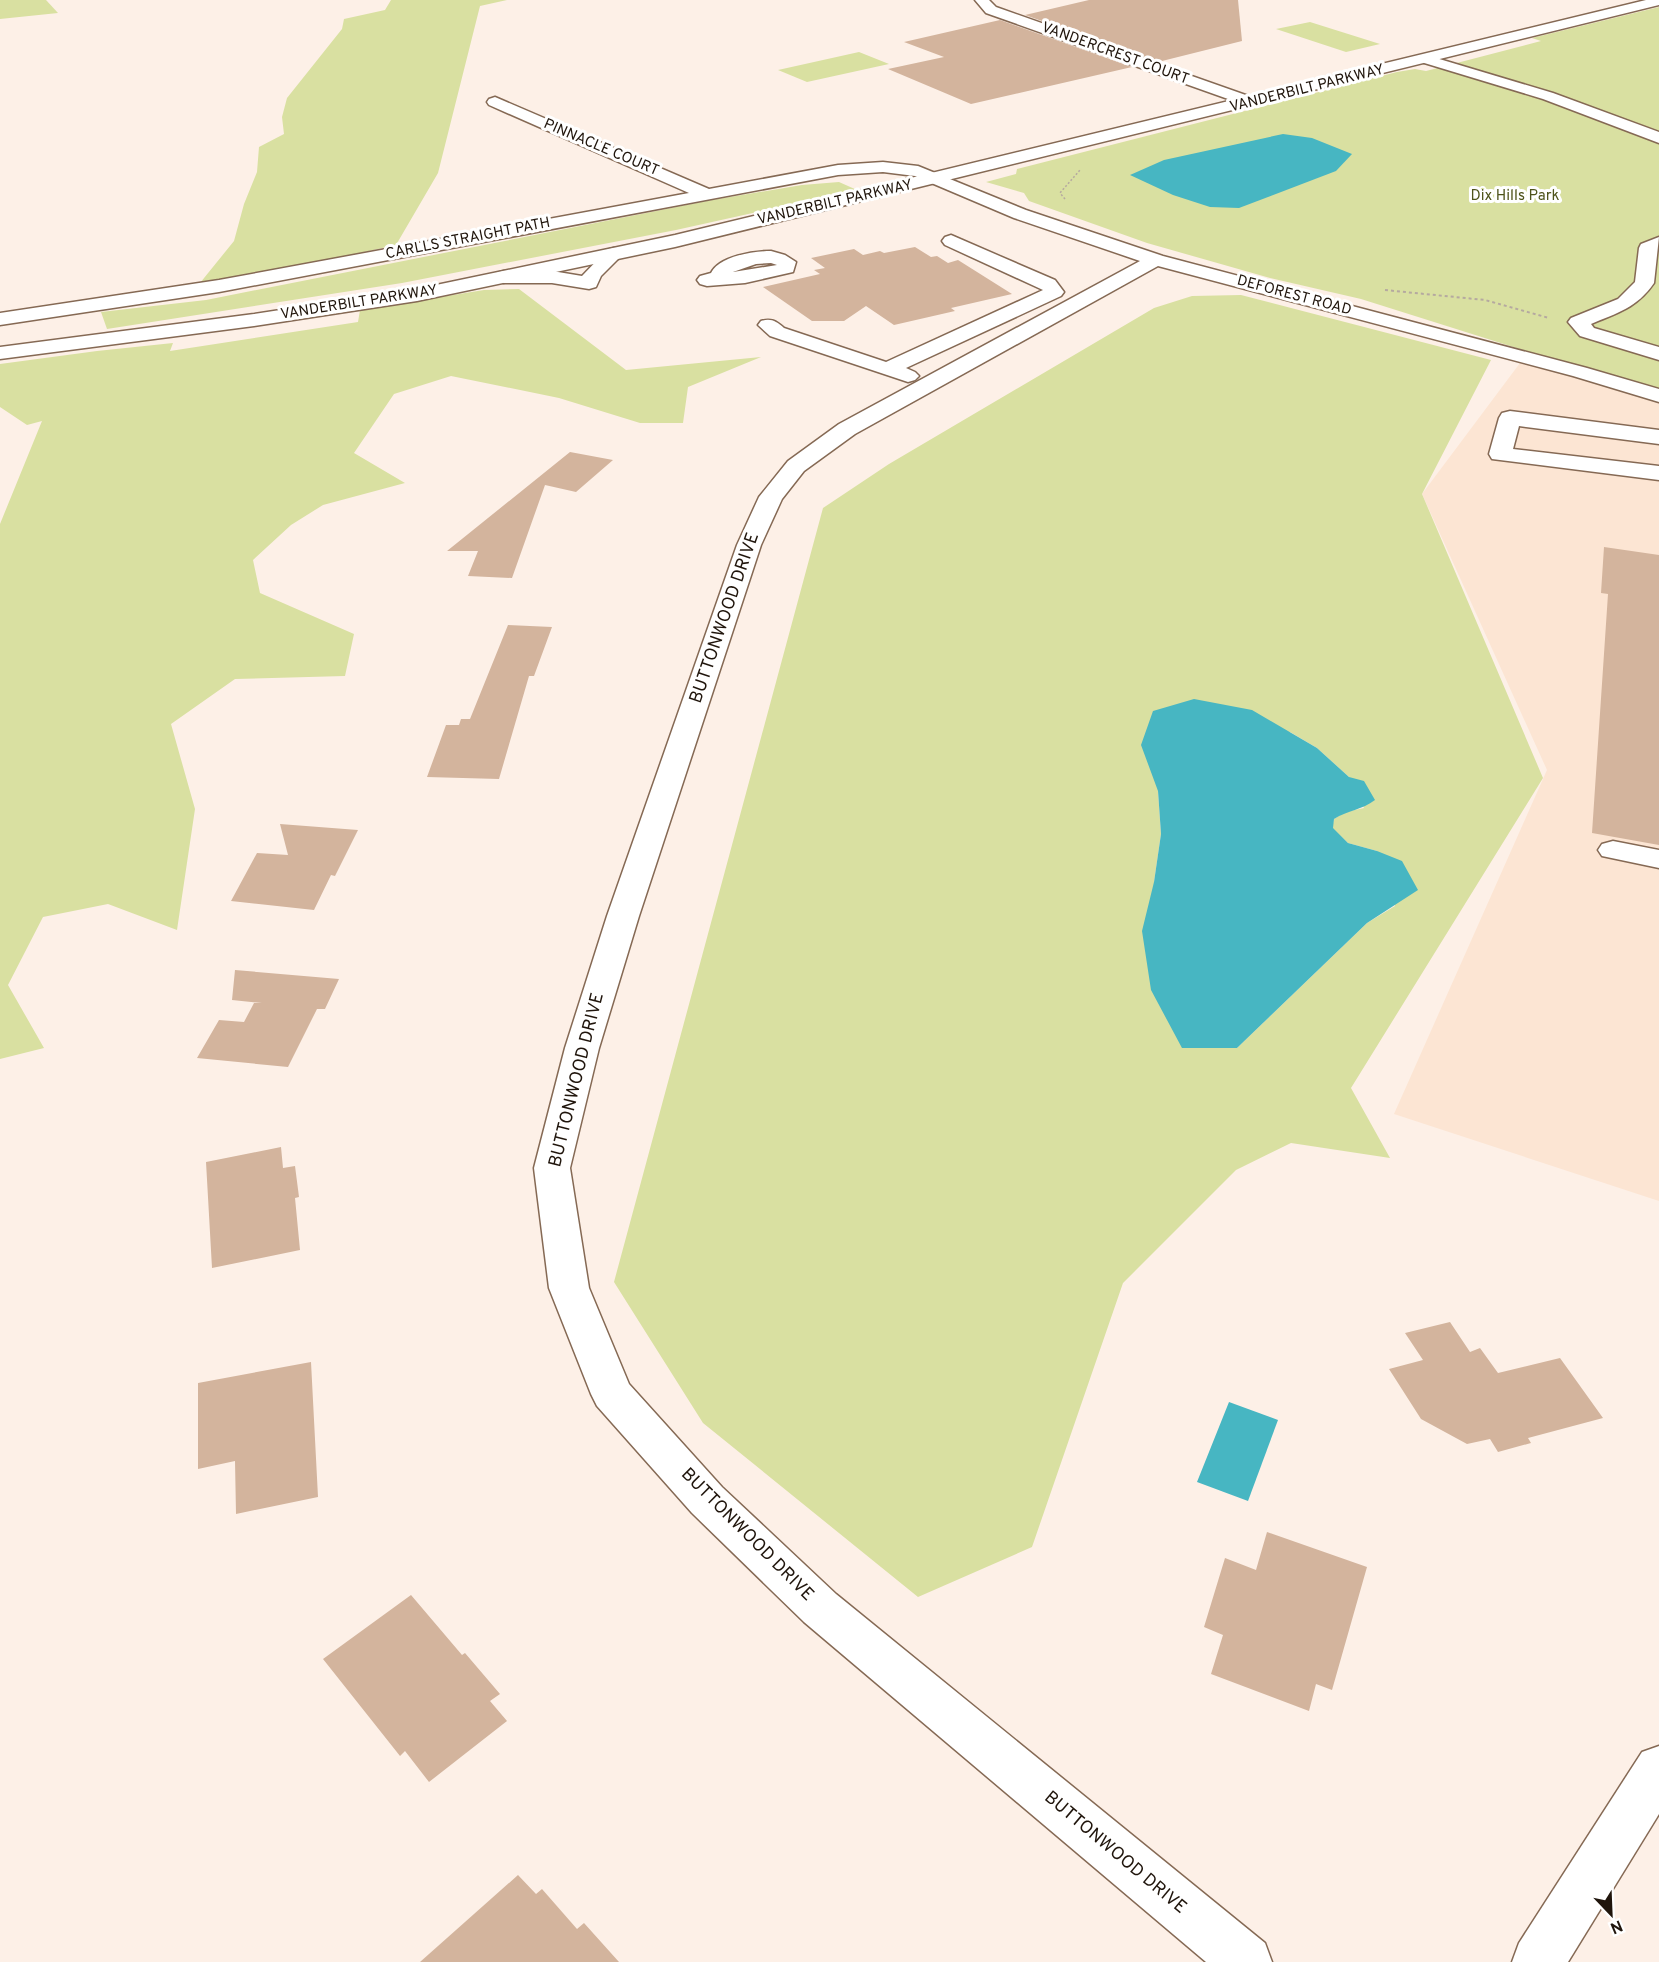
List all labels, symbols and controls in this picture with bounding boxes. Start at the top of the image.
street label: VANDERCREST COURT [1039,18,1191,90]
street label: VANDERBILT PARKWAY [1228,61,1387,117]
street label: PINNACLE COURT [540,115,662,181]
street label: VANDERBILT PARKWAY [756,176,915,230]
park label: Dix Hills Park [1470,187,1560,206]
street label: CARLLS STRAIGHT PATH [384,214,552,264]
street label: DEFOREST ROAD [1235,272,1353,320]
street label: VANDERBILT PARKWAY [279,281,439,325]
street label: BUTTONWOOD DRIVE [685,530,765,706]
street label: BUTTONWOOD DRIVE [544,990,610,1170]
street label: BUTTONWOOD DRIVE [676,1464,818,1606]
street label: BUTTONWOOD DRIVE [1039,1787,1191,1919]
north arrow [1581,1884,1641,1944]
text: N [1607,1915,1625,1937]

